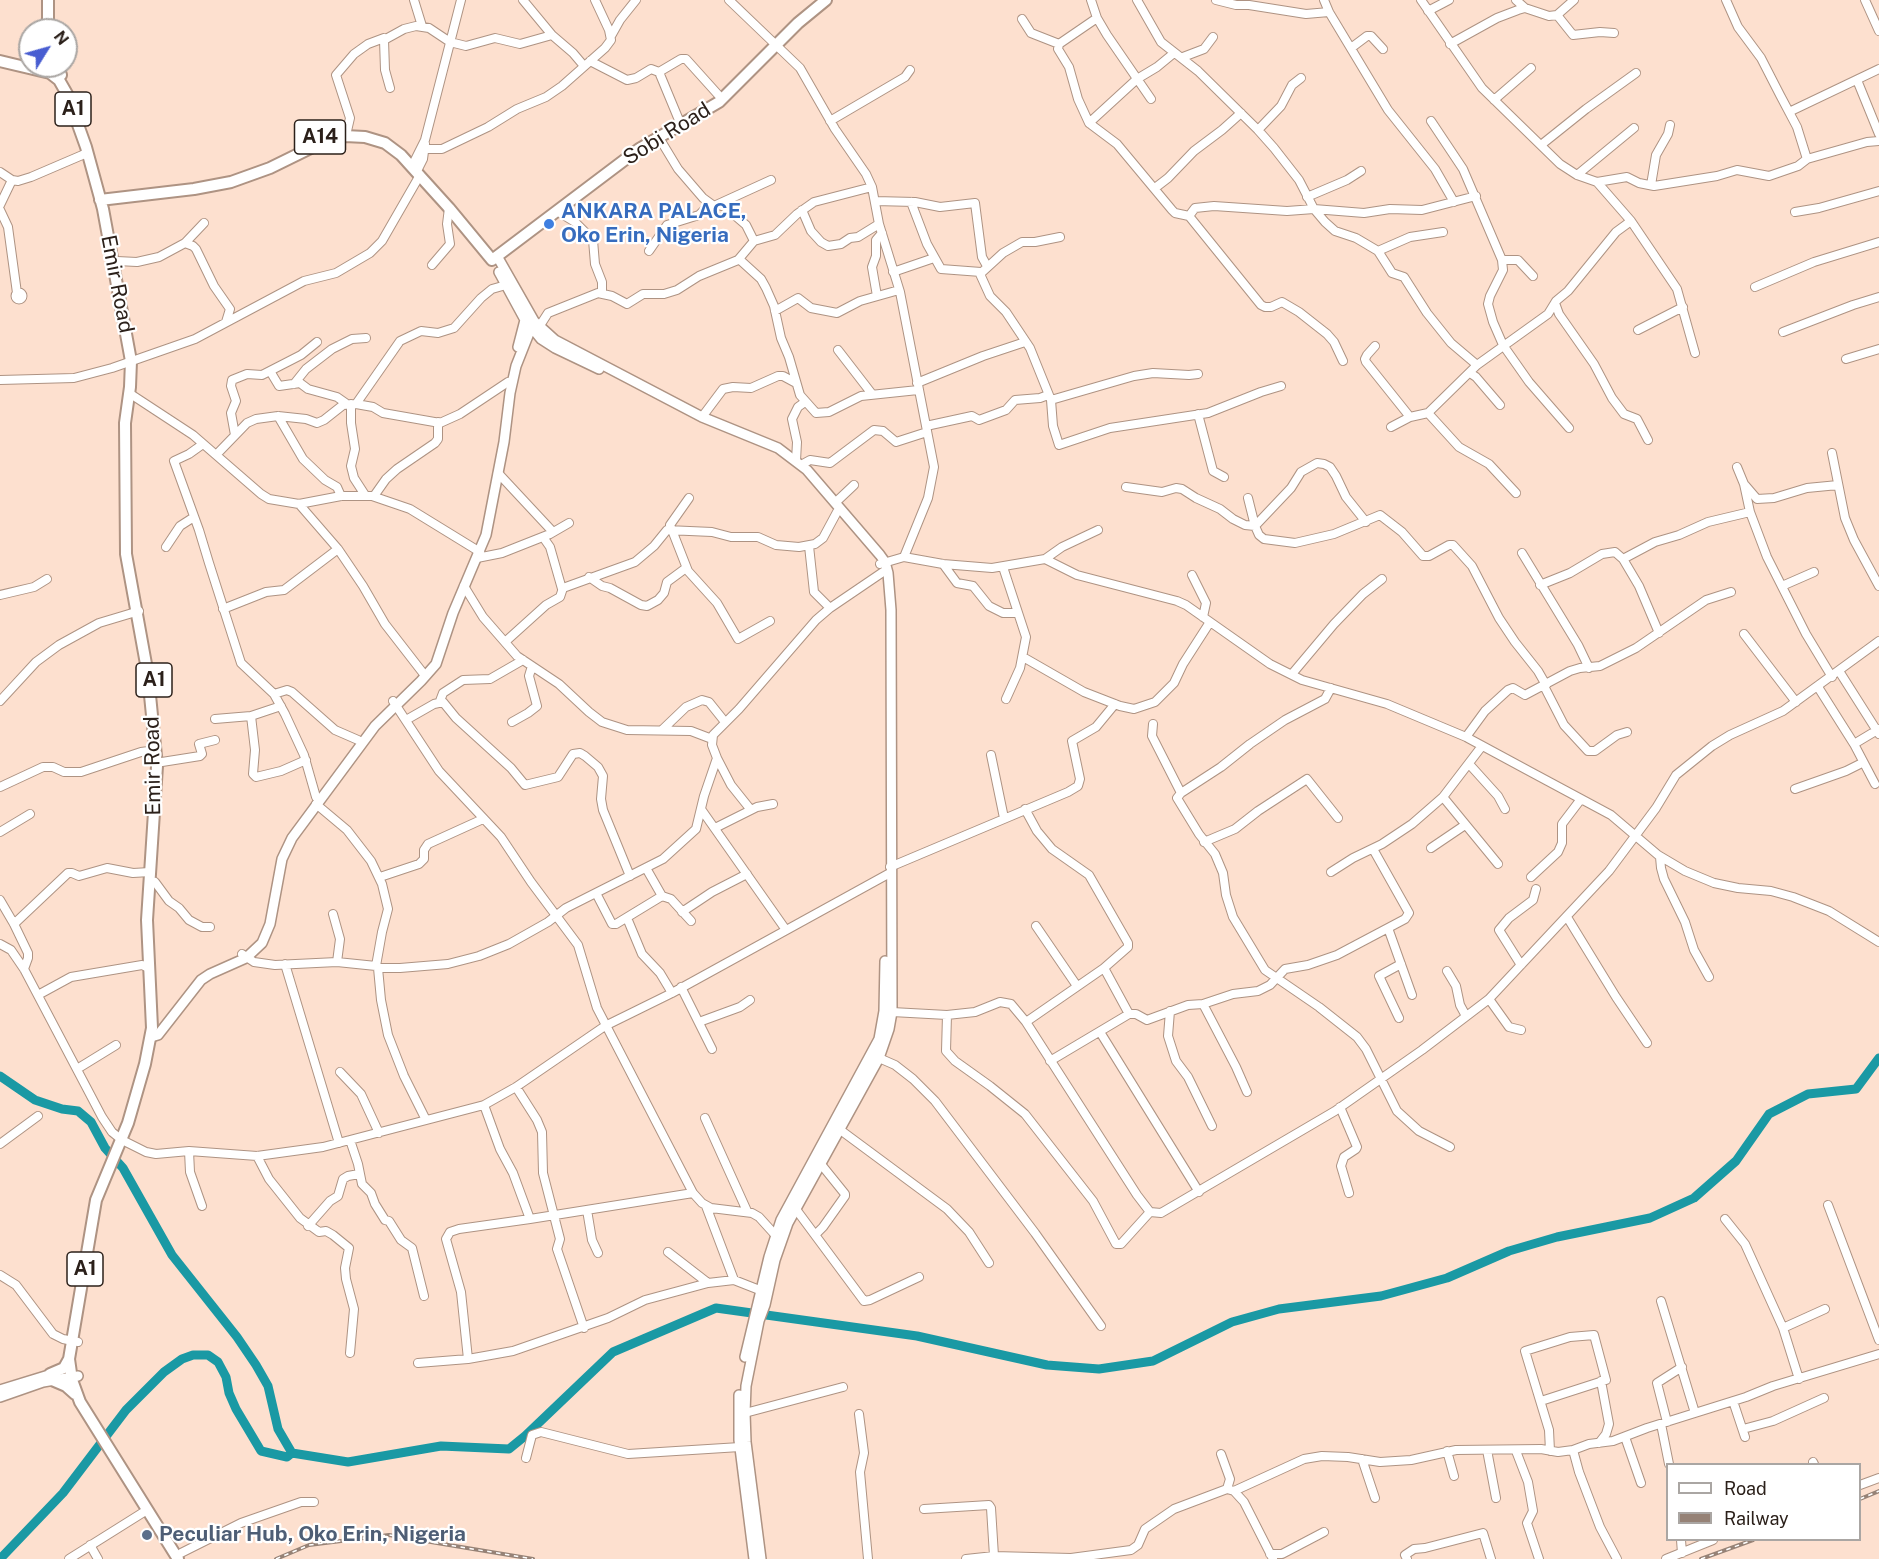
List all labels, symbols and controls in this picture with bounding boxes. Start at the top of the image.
north arrow [18,18,78,78]
text: N [50,27,73,49]
road number: A1 [55,92,91,126]
street label: Sobi Road [619,97,715,171]
road number: A14 [294,120,346,154]
place label: ANKARA PALACE, Oko Erin, Nigeria [561,199,747,249]
marker: ANKARA PALACE, Oko Erin, Nigeria [542,217,556,231]
street label: Emir Road [95,233,139,335]
road number: A1 [136,663,172,697]
street label: Emir Road [140,716,166,816]
road number: A1 [67,1252,103,1286]
legend [1666,1463,1861,1541]
text: Road [1724,1478,1767,1499]
text: Railway [1724,1508,1789,1529]
place label: Peculiar Hub, Oko Erin, Nigeria [159,1522,466,1548]
marker: Peculiar Hub, Oko Erin, Nigeria [140,1528,154,1542]

